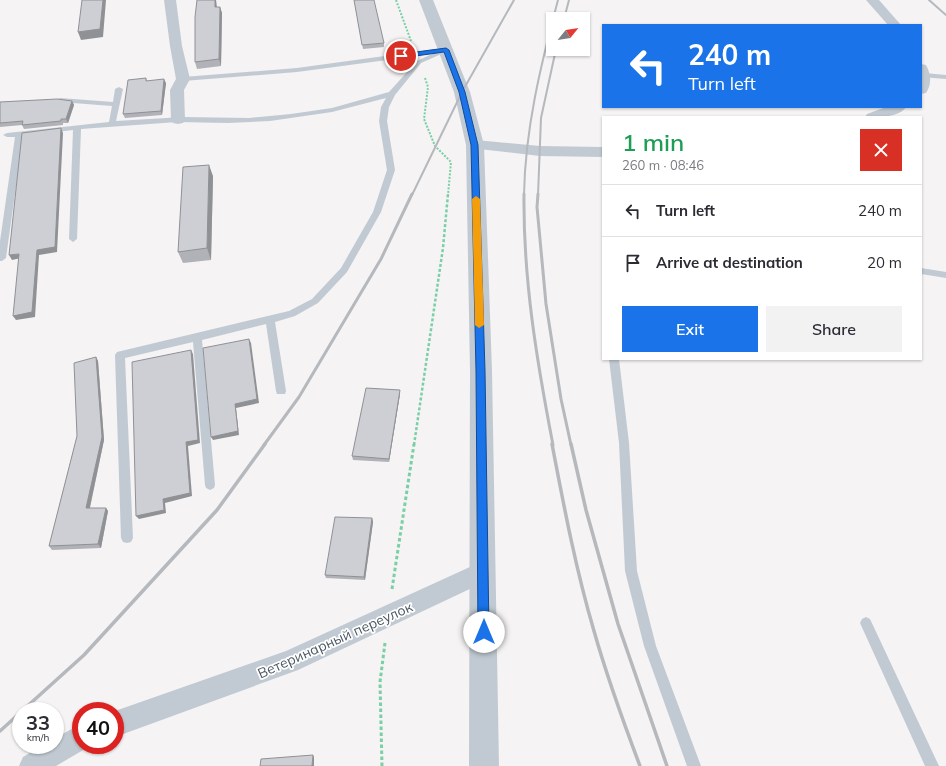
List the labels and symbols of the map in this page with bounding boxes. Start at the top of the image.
north arrow [546,12,590,56]
pin [384,39,418,73]
street label: Ветеринарный переулок [255,597,416,682]
position arrow [463,611,505,653]
speed limit sign: 40 [72,702,124,754]

